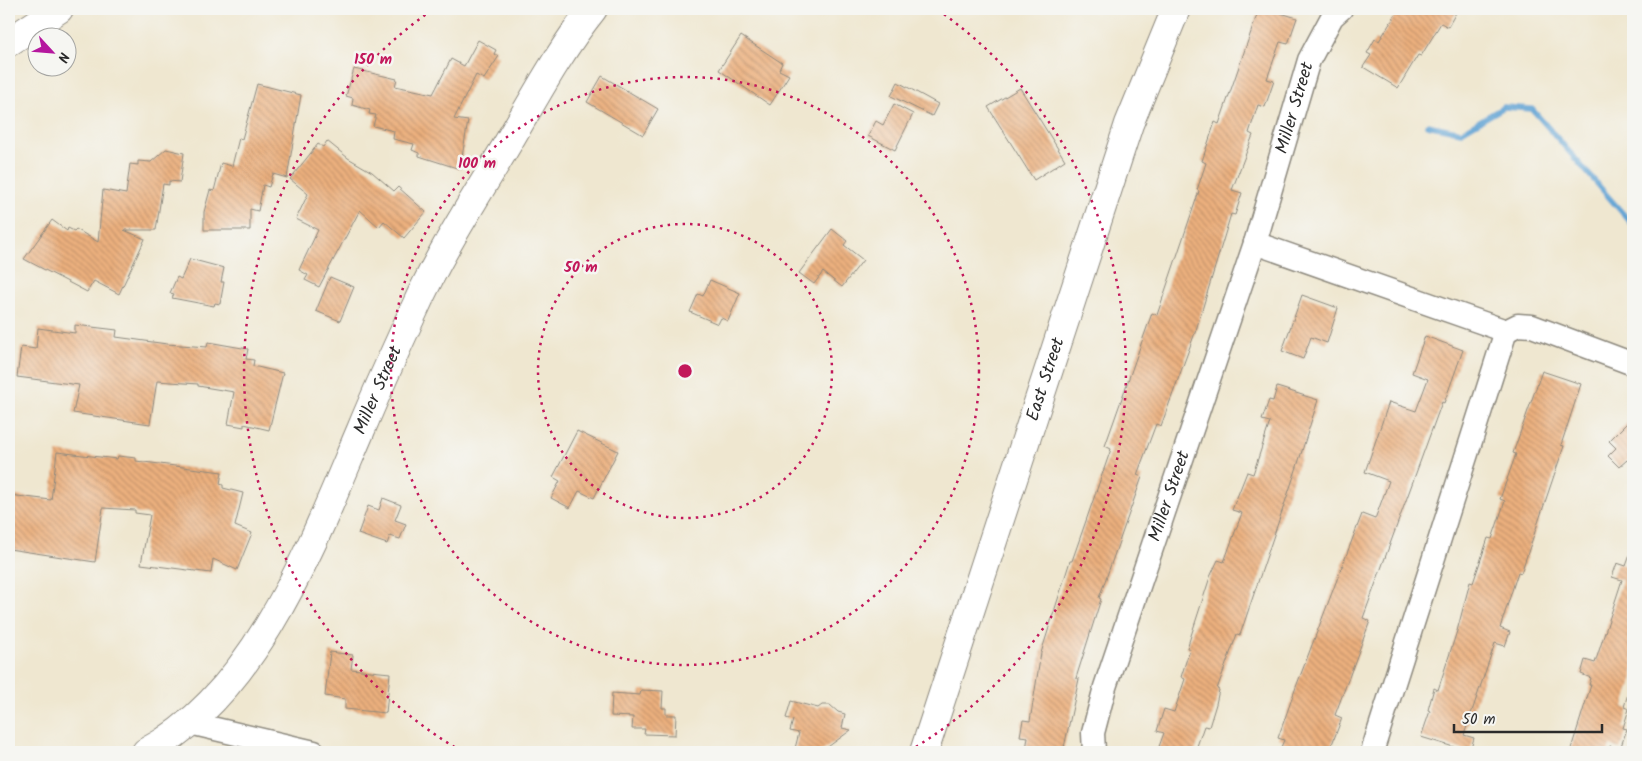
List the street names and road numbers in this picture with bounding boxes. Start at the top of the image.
street label: Miller Street [1268,58,1322,157]
street label: East Street [1018,333,1073,425]
street label: Miller Street [346,340,411,439]
street label: Miller Street [1141,446,1199,545]

